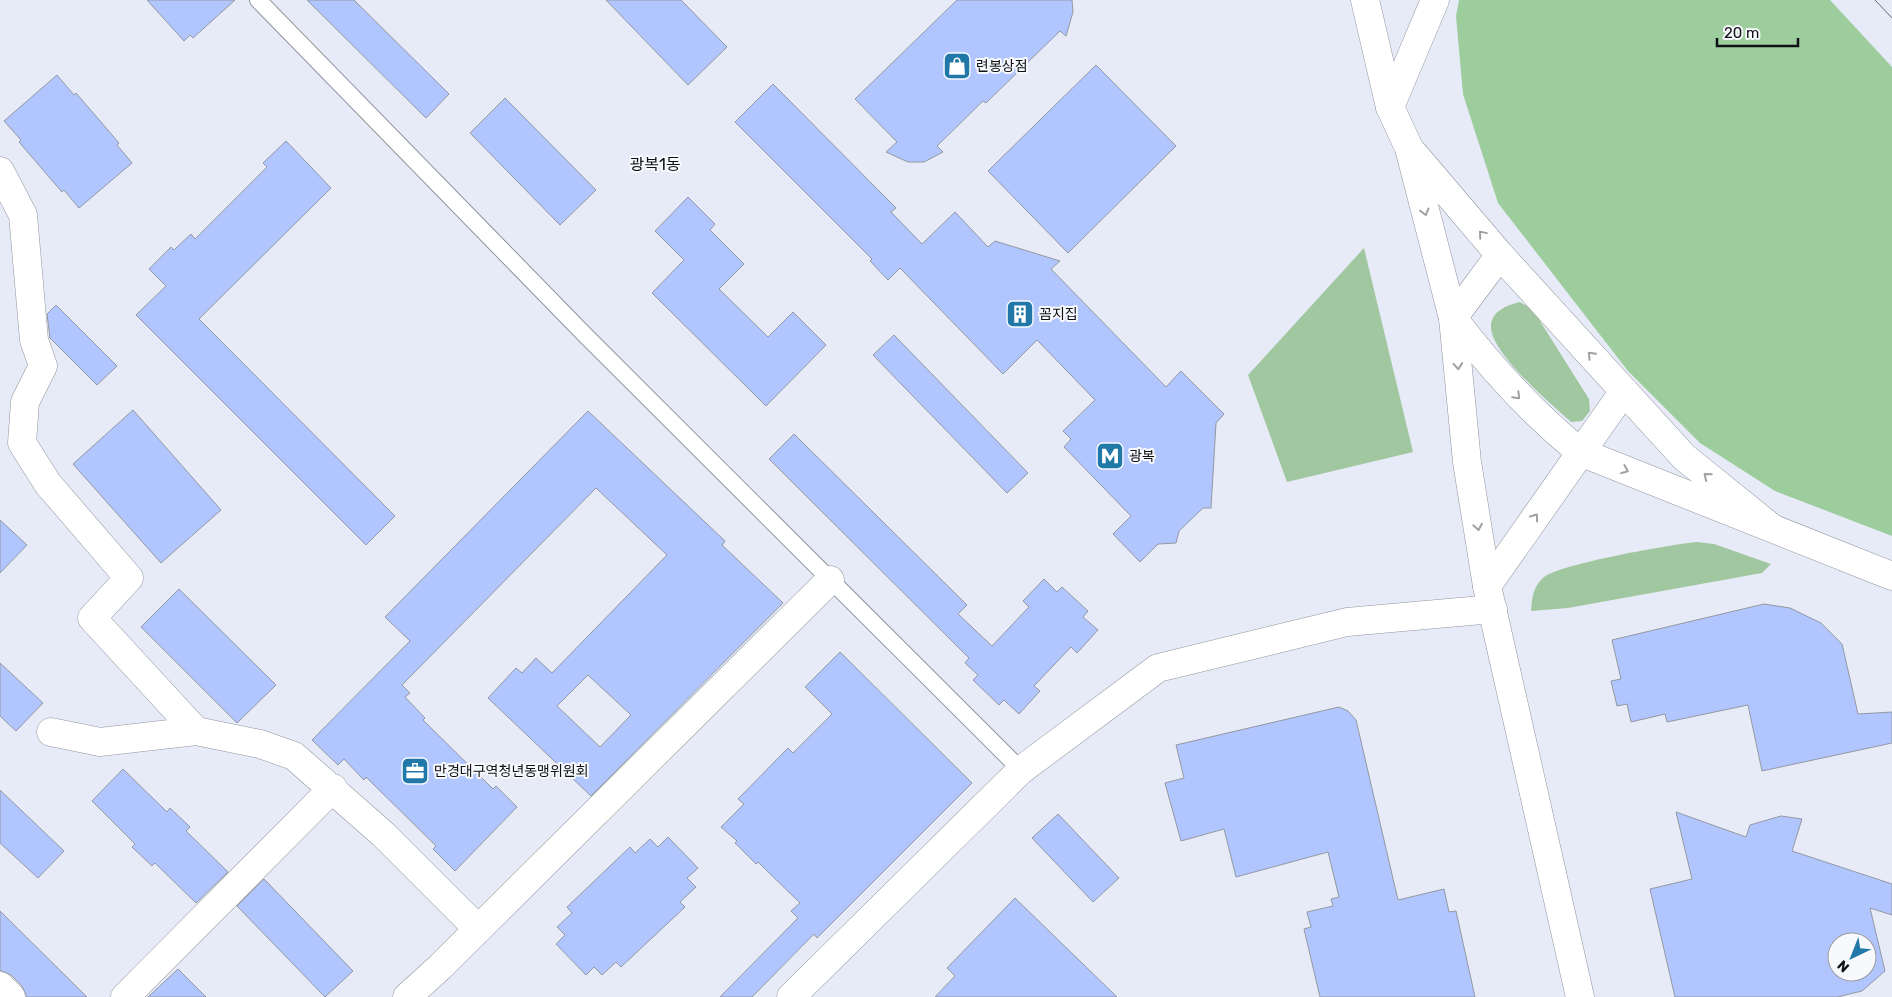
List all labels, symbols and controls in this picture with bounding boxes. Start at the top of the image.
scale bar [1717,15,1798,47]
text: 20 m [1724,24,1759,42]
shop icon: 련봉상점 [942,51,972,81]
place label: 련봉상점 [976,58,1028,75]
district label: 광복1동 [629,155,681,174]
one-way arrow [1420,207,1430,215]
one-way arrow [1479,231,1488,240]
building icon: 꼼지집 [1005,299,1035,329]
place label: 꼼지집 [1039,306,1078,323]
one-way arrow [1588,351,1597,360]
one-way arrow [1452,362,1463,370]
one-way arrow [1511,390,1520,399]
metro station icon: 광복 [1095,441,1125,471]
place label: 광복 [1129,448,1155,465]
one-way arrow [1620,464,1629,474]
one-way arrow [1703,472,1712,481]
one-way arrow [1529,514,1538,523]
one-way arrow [1472,523,1482,532]
office icon: 만경대구역청년동맹위원회 [400,756,430,786]
place label: 만경대구역청년동맹위원회 [434,763,589,780]
north arrow [1827,932,1877,982]
text: N [1834,956,1853,976]

